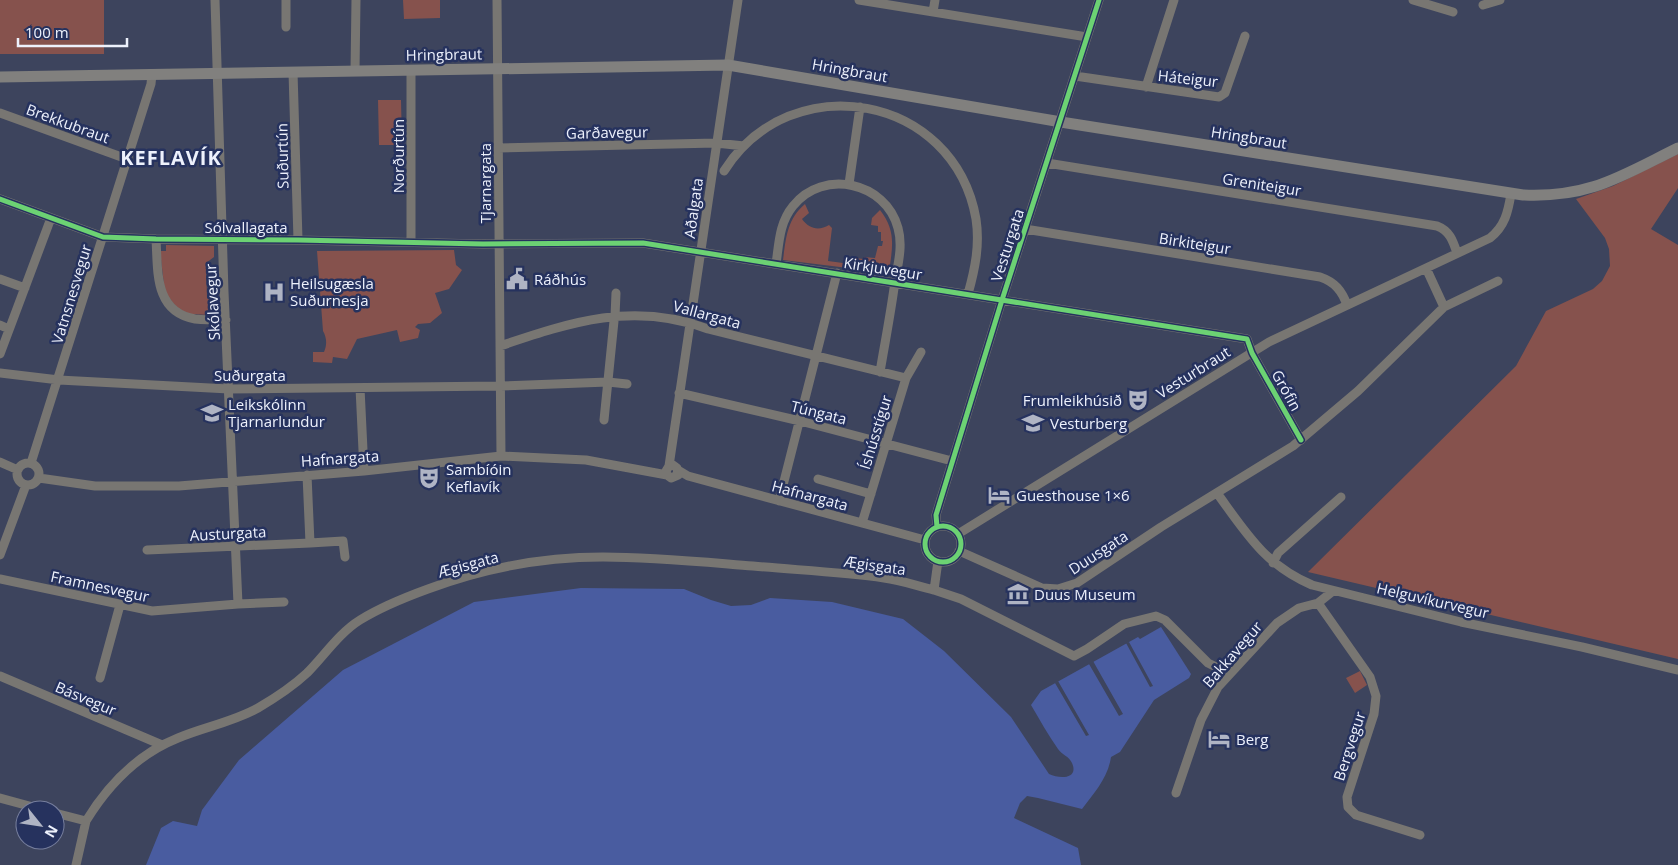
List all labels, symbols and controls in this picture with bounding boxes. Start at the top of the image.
scale bar [18,15,126,47]
text: 100 m [25,22,69,42]
street label: Hringbraut [406,43,482,65]
street label: Hringbraut [811,54,889,86]
street label: Háteigur [1157,65,1219,91]
street label: Brekkubraut [24,99,112,147]
street label: Norðurtún [388,119,408,193]
street label: Garðavegur [566,121,648,143]
street label: Hringbraut [1210,121,1288,153]
street label: Suðurtún [271,123,293,189]
street label: Tjarnargata [475,143,495,223]
district label: KEFLAVÍK [120,144,222,171]
street label: Greniteigur [1221,168,1303,200]
street label: Aðalgata [679,177,707,239]
street label: Vesturgata [986,206,1028,284]
street label: Sólvallagata [205,217,287,237]
street label: Birkiteigur [1158,227,1232,259]
street label: Vatnsnesvegur [46,242,96,346]
street label: Kirkjuvegur [842,252,924,284]
street label: Skólavegur [200,263,224,341]
public building icon: Ráðhús [504,266,530,292]
place label: Ráðhús [534,269,586,289]
place label: Heilsugæsla Suðurnesja [290,273,374,310]
hospital icon: Heilsugæsla Suðurnesja [261,279,287,305]
street label: Vallargata [671,295,743,333]
street label: Vesturbraut [1152,341,1234,403]
street label: Suðurgata [214,365,286,385]
street label: Grófin [1268,366,1306,414]
theatre icon: Frumleikhúsið [1125,387,1151,413]
place label: Frumleikhúsið [1023,390,1122,410]
street label: Íshússtígur [854,392,896,472]
place label: Leikskólinn Tjarnarlundur [228,394,325,431]
street label: Túngata [789,395,849,429]
school or university icon: Leikskólinn Tjarnarlundur [199,400,225,426]
school or university icon: Vesturberg [1020,410,1046,436]
place label: Vesturberg [1050,413,1127,433]
street label: Hafnargata [300,445,380,471]
place label: Sambíóin Keflavík [446,459,511,496]
theatre icon: Sambíóin Keflavík [416,465,442,491]
street label: Hafnargata [770,475,850,515]
hotel icon: Guesthouse 1×6 [986,482,1012,508]
place label: Guesthouse 1×6 [1016,485,1130,505]
street label: Austurgata [189,521,267,545]
street label: Duusgata [1065,525,1131,579]
street label: Ægisgata [434,546,501,582]
street label: Ægisgata [842,551,907,579]
street label: Framnesvegur [49,566,151,606]
street label: Helguvíkurvegur [1375,577,1491,623]
museum icon: Duus Museum [1005,581,1031,607]
place label: Duus Museum [1034,584,1136,604]
street label: Bakkavegur [1198,617,1266,691]
street label: Básvegur [52,676,120,720]
street label: Bergvegur [1328,709,1370,783]
hotel icon: Berg [1206,726,1232,752]
place label: Berg [1236,729,1268,749]
north arrow [15,800,65,850]
text: N [41,822,63,841]

